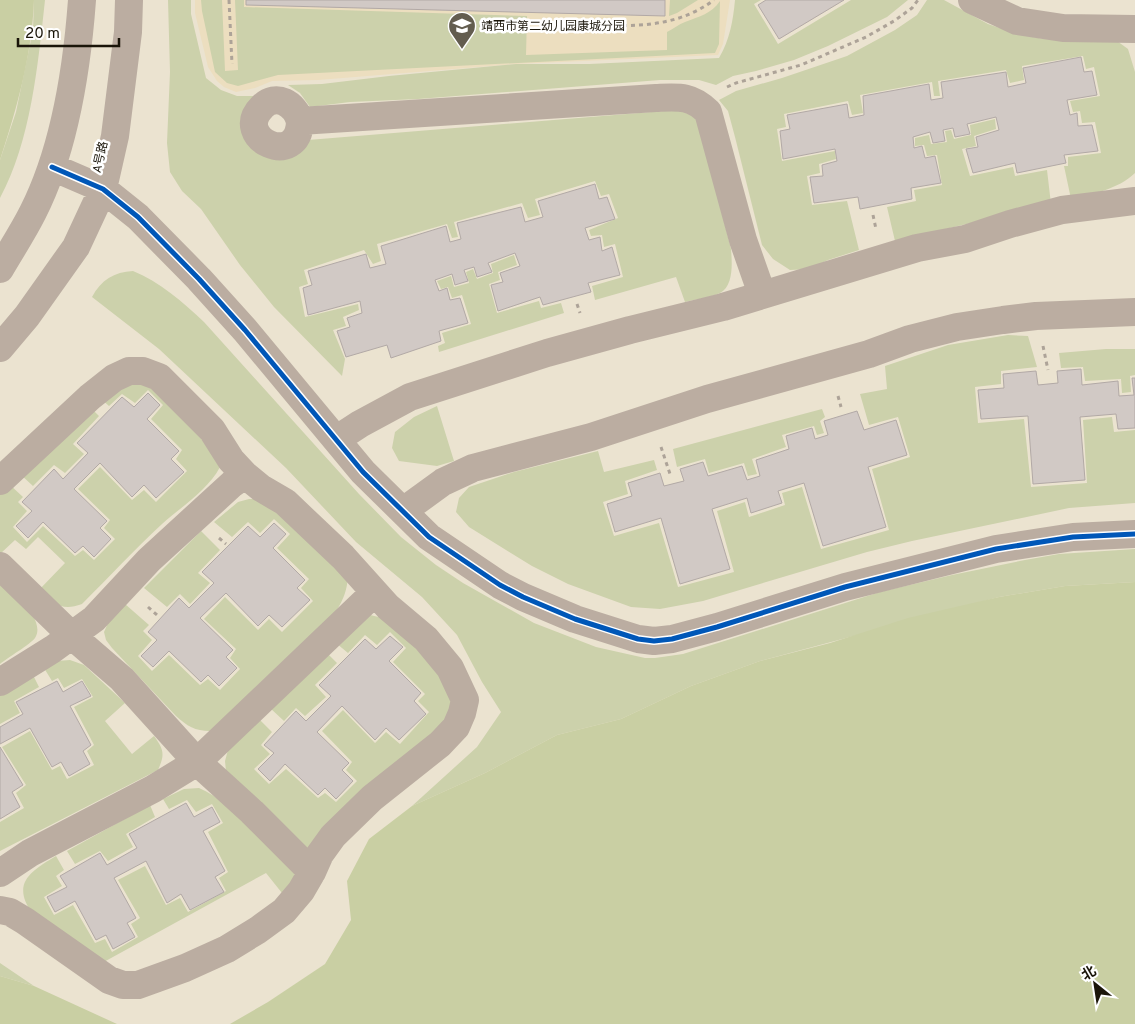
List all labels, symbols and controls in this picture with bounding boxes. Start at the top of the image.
school or university icon: 靖西市第二幼儿园康城分园 [447,11,477,50]
scale bar [18,15,119,47]
place label: 靖西市第二幼儿园康城分园 [481,19,625,35]
text: 20 m [25,25,60,44]
street label: A号路 [90,140,112,175]
north arrow [1070,959,1120,1009]
text: 北 [1079,963,1100,985]

